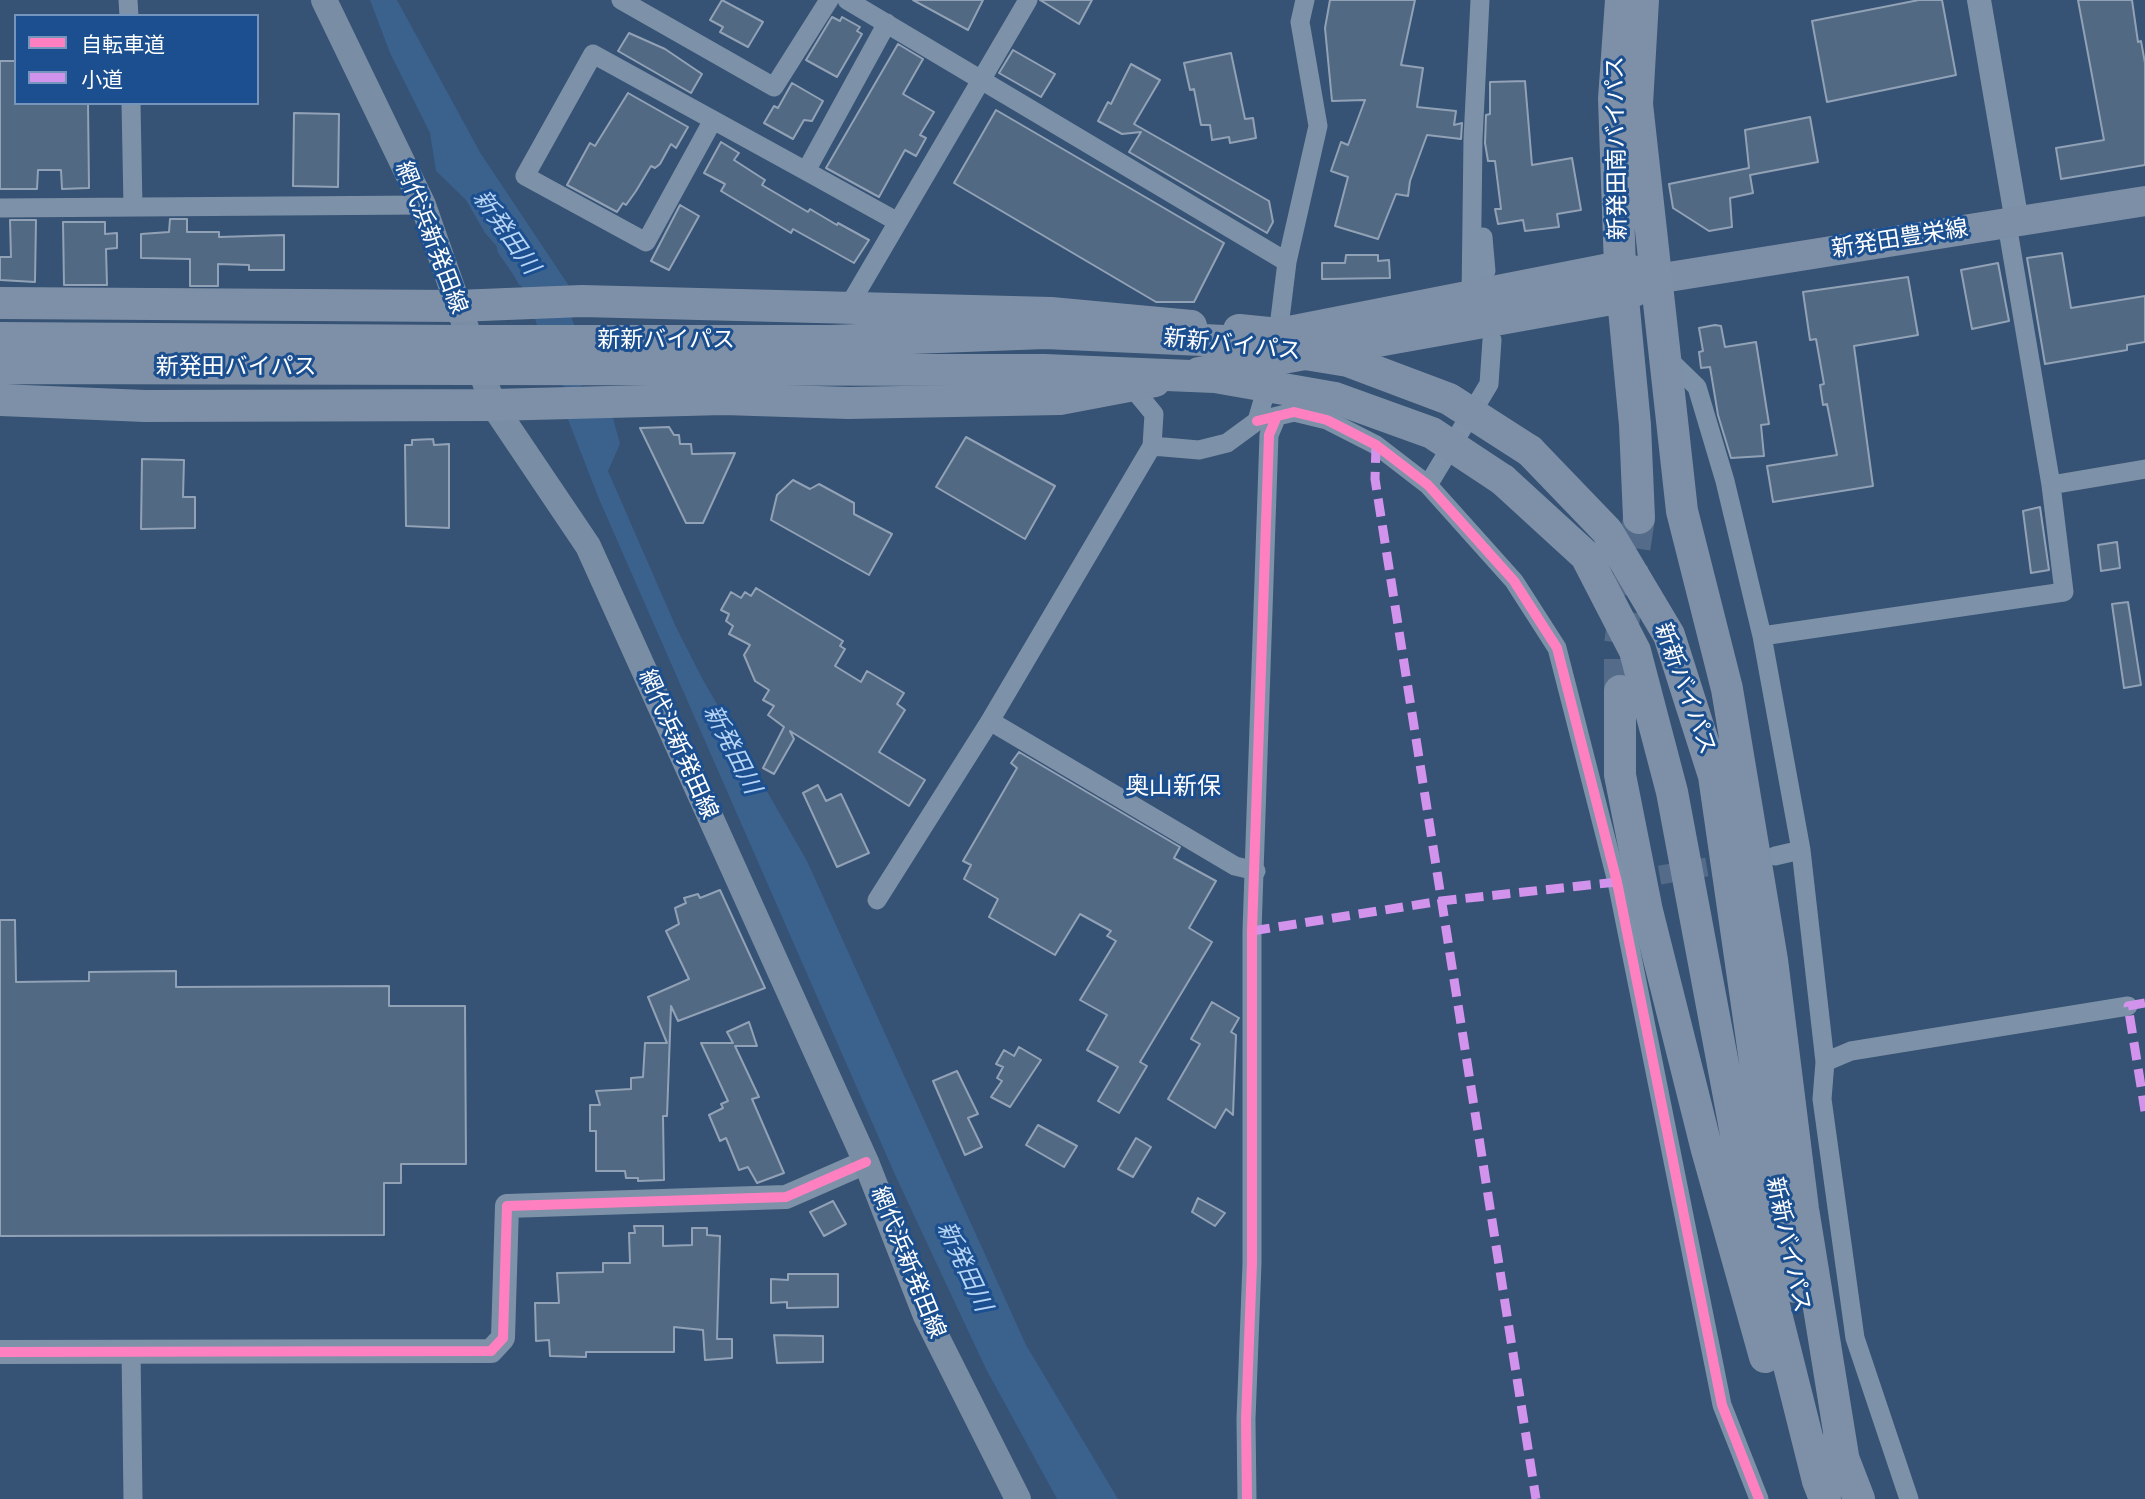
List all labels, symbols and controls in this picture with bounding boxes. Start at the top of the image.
legend [14,14,259,105]
text: 自転車道 [81,33,165,57]
street label: 新発田南バイパス [1603,56,1633,240]
text: 小道 [81,68,123,92]
street label: 網代浜新発田線 [388,158,472,318]
water label: 新発田川 [466,185,544,281]
street label: 新発田豊栄線 [1830,216,1970,264]
street label: 新新バイパス [1162,325,1302,367]
street label: 新新バイパス [597,327,735,355]
street label: 新発田バイパス [156,354,316,382]
street label: 新新バイパス [1647,619,1721,759]
street label: 網代浜新発田線 [632,666,722,824]
water label: 新発田川 [696,701,766,799]
district label: 奥山新保 [1125,774,1221,802]
street label: 新新バイパス [1759,1175,1815,1315]
street label: 網代浜新発田線 [864,1183,950,1343]
water label: 新発田川 [930,1217,996,1317]

